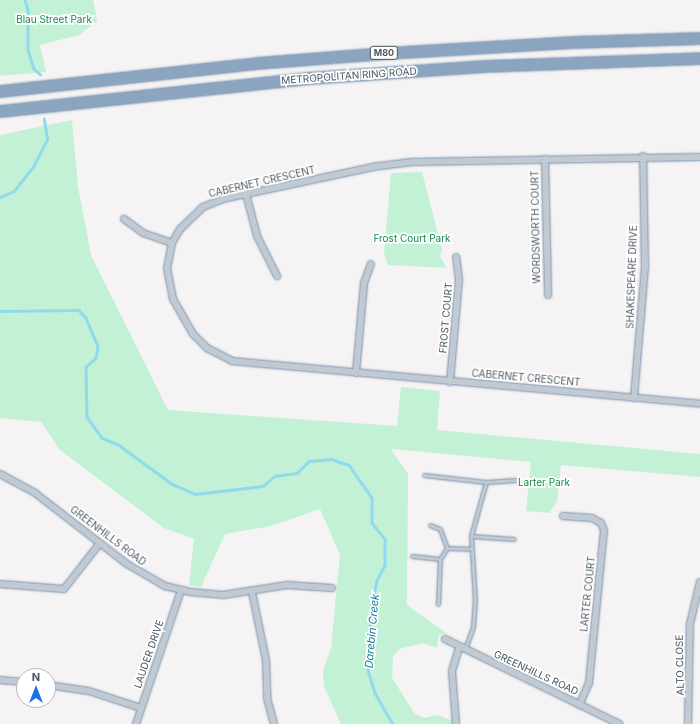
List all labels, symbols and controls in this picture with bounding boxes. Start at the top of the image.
park label: Blau Street Park [16,14,92,26]
road number: M80 [369,46,399,60]
street label: METROPOLITAN RING ROAD [281,65,417,87]
street label: CABERNET CRESCENT [207,164,317,200]
street label: WORDSWORTH COURT [529,170,543,284]
street label: SHAKESPEARE DRIVE [624,225,640,329]
park label: Frost Court Park [373,233,451,245]
street label: FROST COURT [437,282,455,354]
street label: CABERNET CRESCENT [471,367,581,389]
park label: Larter Park [518,477,570,489]
street label: GREENHILLS ROAD [68,504,148,568]
street label: LARTER COURT [578,556,598,632]
water label: Darebin Creek [362,593,382,669]
street label: LAUDER DRIVE [132,618,166,690]
street label: ALTO CLOSE [673,634,687,696]
street label: GREENHILLS ROAD [492,648,580,698]
north arrow [16,668,56,708]
text: N [32,670,40,684]

